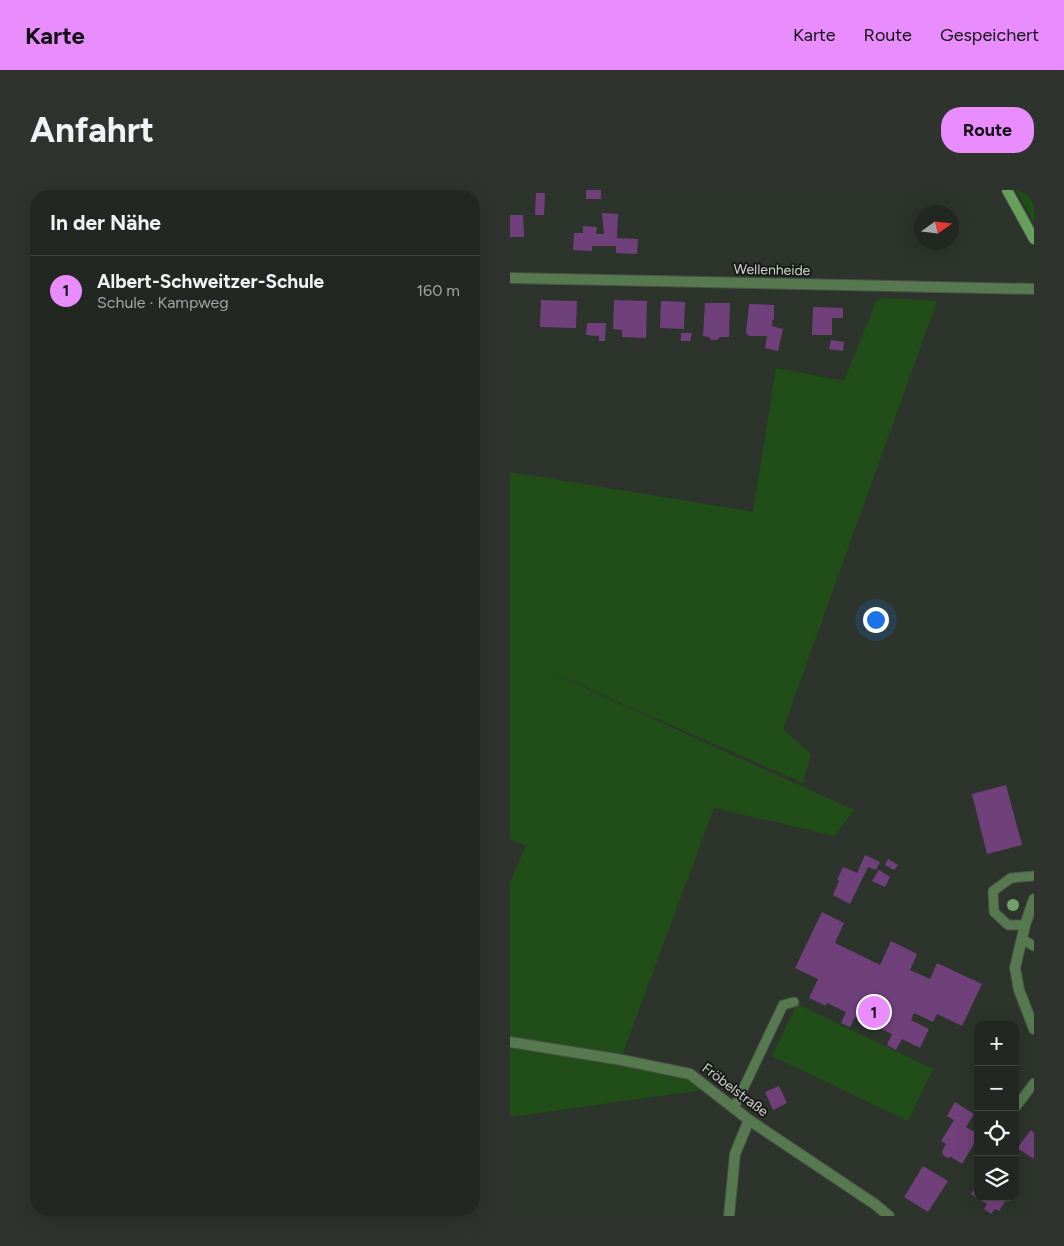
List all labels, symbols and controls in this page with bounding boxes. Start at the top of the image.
text: Karte [25,21,85,50]
text: Karte [793,24,836,46]
text: Route [864,24,912,46]
text: Gespeichert [940,24,1039,46]
button: Route [941,107,1034,153]
text: Anfahrt [30,109,154,151]
north arrow [914,205,959,250]
text: In der Nähe [50,210,161,235]
street label: Wellenheide [734,261,811,279]
text: Albert-Schweitzer-Schule [97,270,324,293]
text: 1 [63,281,69,300]
text: 160 m [417,281,460,300]
text: Schule · Kampweg [97,293,229,312]
your location [863,607,889,633]
pin: 1 [858,993,890,1031]
map controls [974,1021,1019,1201]
button: + [974,1021,1019,1066]
street label: Fröbelstraße [699,1060,772,1121]
button: − [974,1066,1019,1111]
button: locate [974,1111,1019,1156]
button: layers [974,1156,1019,1201]

